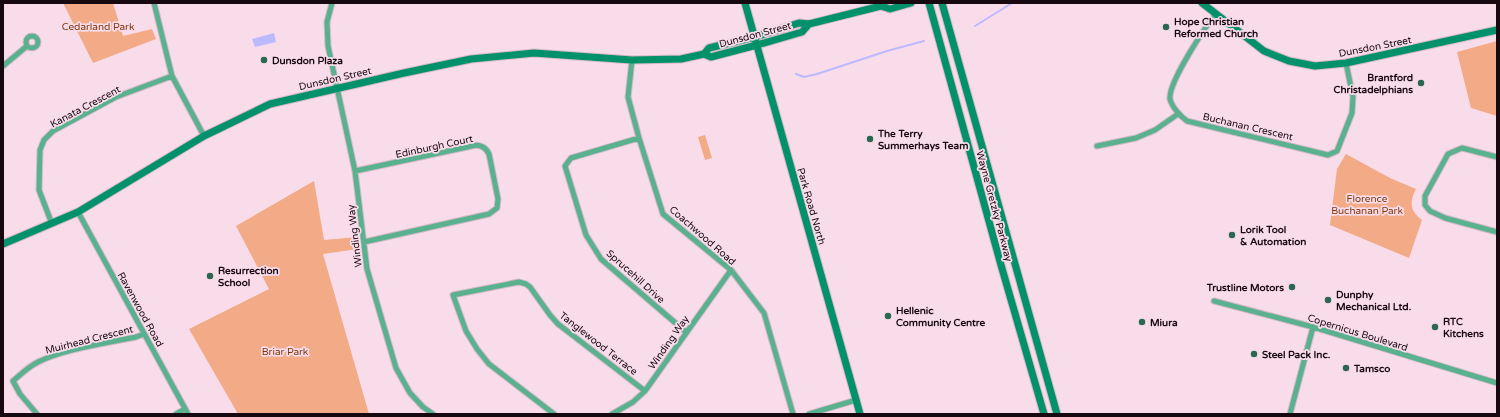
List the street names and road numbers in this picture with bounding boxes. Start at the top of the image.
street label: Dunsdon Street [718,20,793,50]
street label: Dunsdon Street [1338,34,1413,60]
street label: Dunsdon Street [298,65,373,93]
street label: Kanata Crescent [48,83,123,130]
street label: Buchanan Crescent [1202,111,1294,143]
street label: Edinburgh Court [394,133,474,161]
street label: Wayne Gretzky Parkway [973,150,1015,264]
street label: Park Road North [794,166,828,246]
street label: Winding Way [345,203,365,268]
street label: Coachwood Road [667,204,738,268]
street label: Sprucehill Drive [604,248,667,306]
street label: Ravenwood Road [115,270,166,349]
street label: Tanglewood Terrace [557,310,640,378]
street label: Copernicus Boulevard [1306,312,1409,354]
street label: Winding Way [646,313,692,372]
street label: Muirhead Crescent [44,323,135,357]

